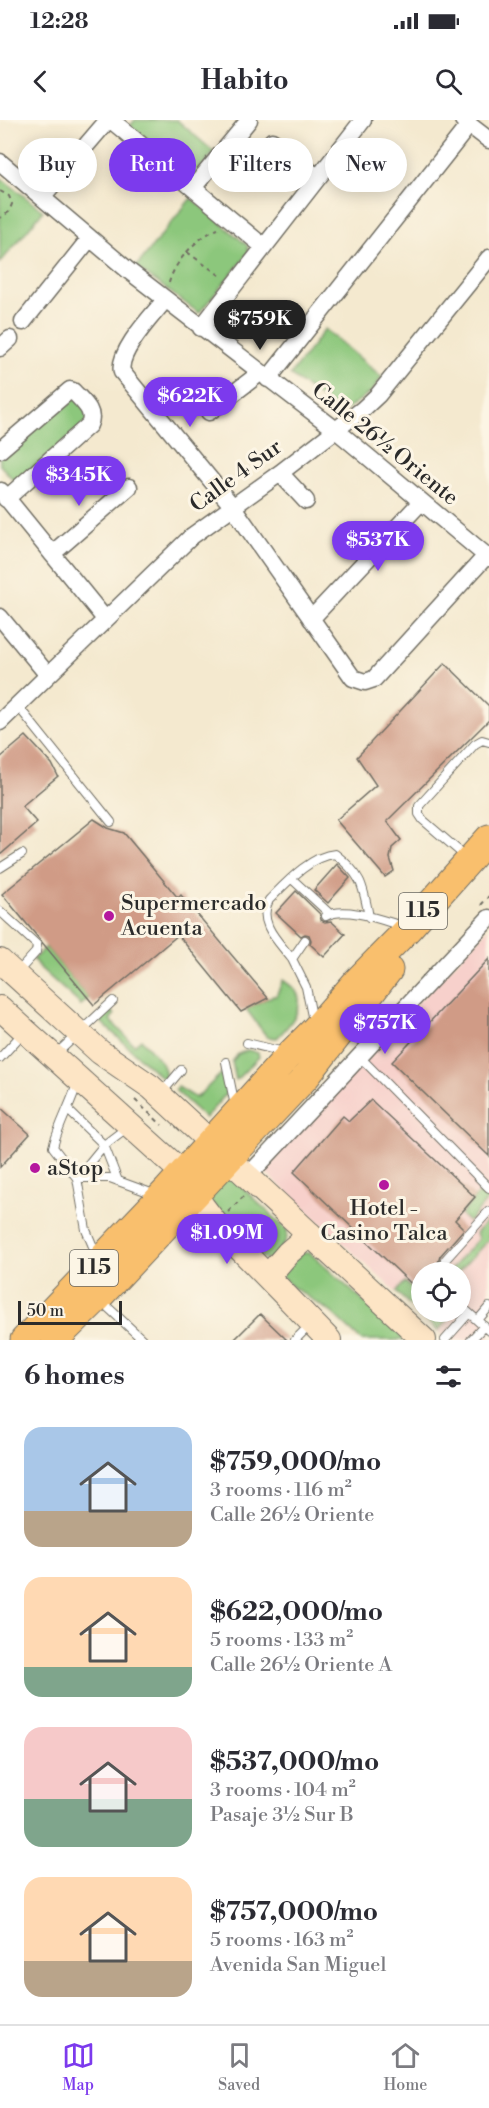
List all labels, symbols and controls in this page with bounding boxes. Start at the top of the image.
text: 12:28 [30,8,89,35]
text: Habito [200,64,289,98]
icon: back [24,65,57,98]
icon: search [432,65,465,98]
chip: Buy [18,138,97,192]
chip: Rent [109,138,196,192]
chip: Filters [208,138,313,192]
chip: New [325,138,407,192]
pin: $759K [218,300,302,351]
text: $759K [228,307,292,332]
pin: $622K [148,377,232,428]
street label: Calle 26½ Oriente [306,377,464,511]
text: $622K [157,384,223,409]
street label: Calle 4 Sur [185,434,287,518]
pin: $345K [37,456,121,507]
text: $345K [46,463,112,488]
pin: $537K [336,521,420,572]
text: $537K [346,528,410,553]
place label: Supermercado Acuenta [120,890,267,942]
road number: 115 [399,893,447,929]
marker: Supermercado Acuenta [102,909,116,923]
pin: $757K [343,1004,427,1055]
text: $757K [354,1011,416,1036]
place label: aStop [47,1155,103,1182]
marker: aStop [28,1161,42,1175]
marker: Hotel - Casino Talca [377,1178,391,1192]
place label: Hotel - Casino Talca [320,1195,448,1247]
pin: $1.09M [178,1214,276,1265]
text: $1.09M [191,1221,263,1246]
road number: 115 [70,1250,118,1286]
map controls [411,1262,471,1322]
button: locate [411,1262,471,1322]
scale bar [18,1298,122,1326]
text: 50 m [27,1301,64,1321]
text: 6 homes [24,1360,125,1392]
icon: filters [432,1360,465,1393]
text: $759,000/mo [210,1446,381,1478]
icon: home [72,1451,144,1523]
text: 3 rooms · 116 m² [210,1478,352,1503]
text: Calle 26½ Oriente [210,1503,374,1528]
text: $622,000/mo [210,1596,383,1628]
icon: home [72,1601,144,1673]
text: 5 rooms · 133 m² [210,1628,353,1653]
text: Calle 26½ Oriente A [210,1653,392,1678]
text: $537,000/mo [210,1746,379,1778]
icon: home [72,1751,144,1823]
text: 3 rooms · 104 m² [210,1778,356,1803]
text: Pasaje 3½ Sur B [210,1803,354,1828]
text: $757,000/mo [210,1896,378,1928]
icon: home [72,1901,144,1973]
text: 5 rooms · 163 m² [210,1928,354,1953]
text: Avenida San Miguel [210,1953,386,1978]
tab: Map [62,2039,95,2095]
tab: Saved [218,2039,260,2095]
tab: Home [383,2039,427,2095]

